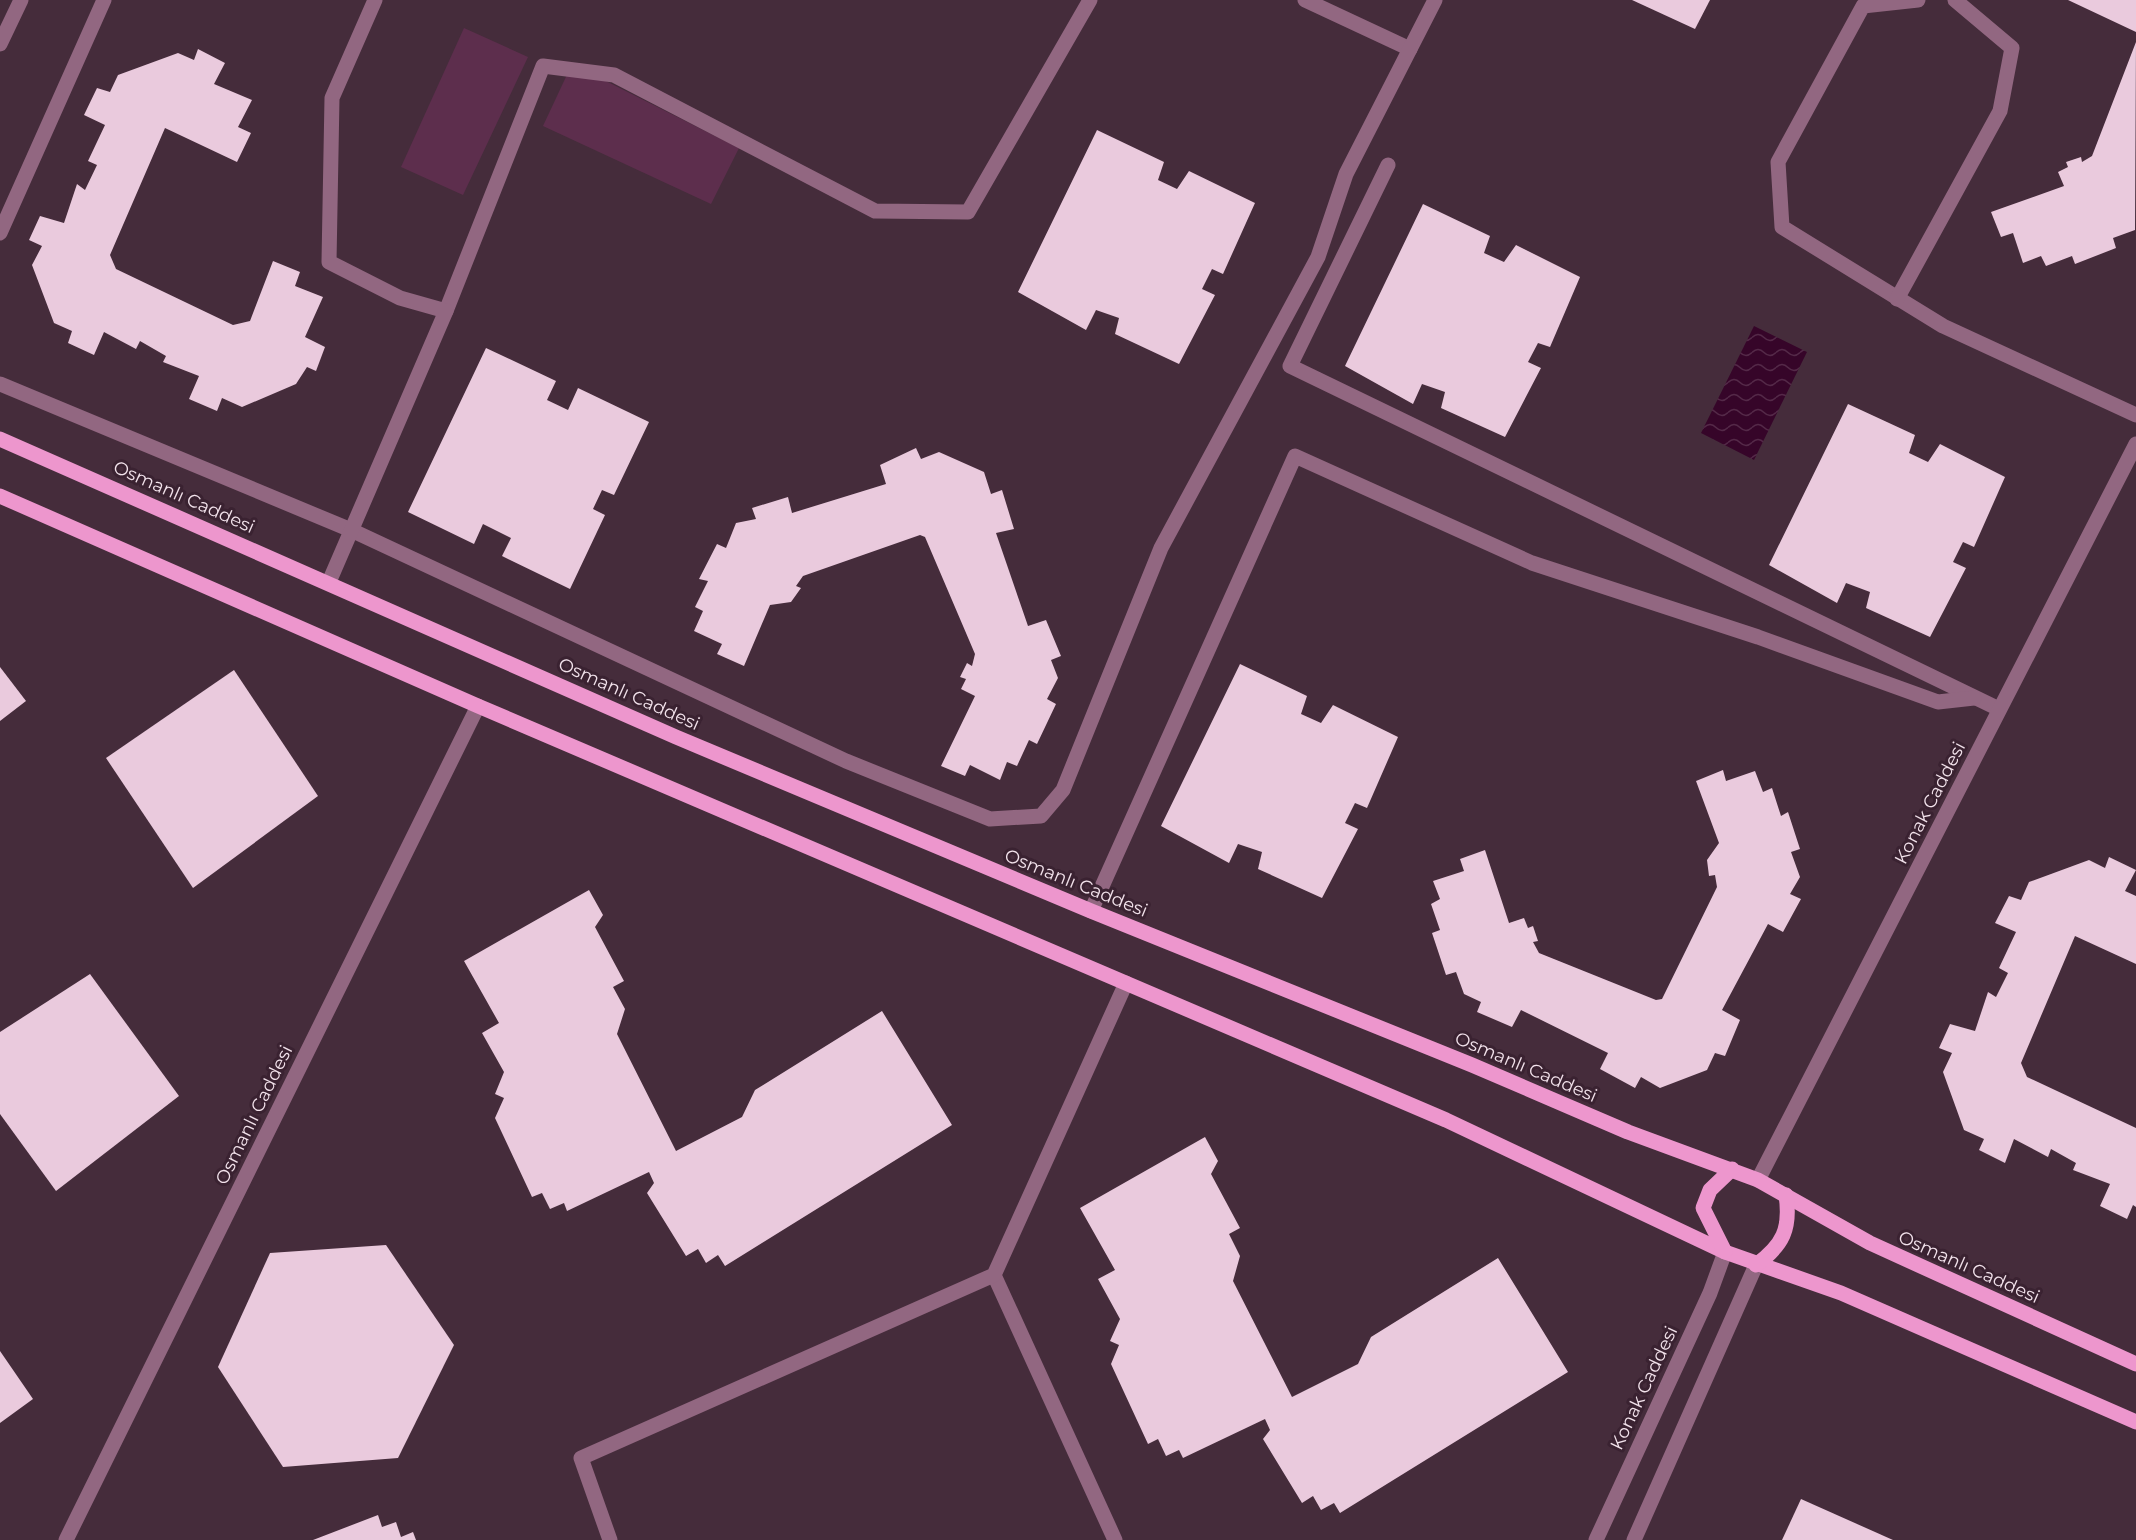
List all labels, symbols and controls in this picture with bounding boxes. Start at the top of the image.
street label: Osmanlı Caddesi [110,456,258,538]
street label: Osmanlı Caddesi [555,653,703,735]
street label: Konak Caddesi [1890,738,1970,868]
street label: Osmanlı Caddesi [1001,844,1151,922]
street label: Osmanlı Caddesi [1452,1027,1600,1107]
street label: Osmanlı Caddesi [211,1042,297,1188]
street label: Osmanlı Caddesi [1895,1226,2043,1308]
street label: Konak Caddesi [1606,1323,1682,1453]

